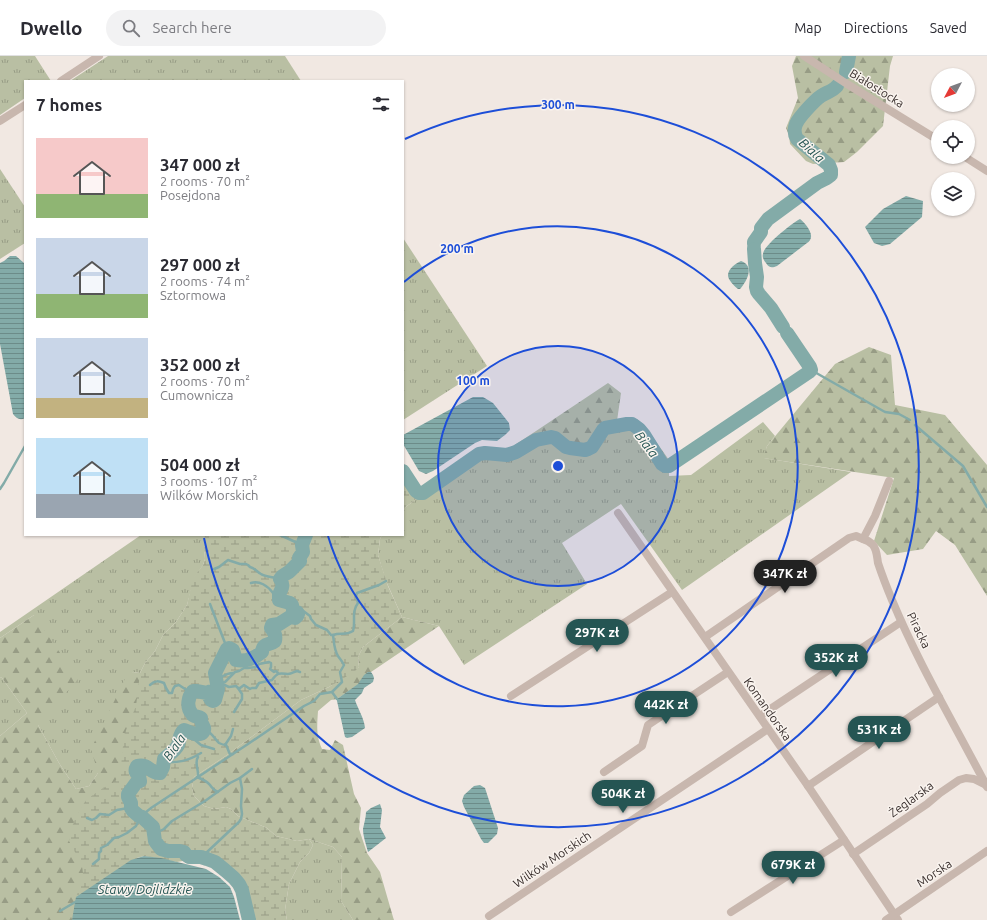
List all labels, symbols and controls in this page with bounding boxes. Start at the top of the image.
search box [106,10,386,46]
text: Dwello [20,17,82,39]
icon: search [120,17,142,39]
text: Search here [152,19,232,36]
text: Map [794,20,822,36]
text: Directions [844,20,908,36]
text: Saved [930,20,967,36]
street label: Białostocka [847,66,907,110]
north arrow [931,68,975,112]
map controls [931,68,975,216]
icon: filters [370,93,392,115]
text: 7 homes [36,95,102,114]
text: 300 m [541,98,575,111]
button: locate [931,120,975,164]
water label: Biala [797,135,827,165]
icon: home [68,154,116,202]
text: 347 000 zł [160,155,240,174]
button: layers [931,172,975,216]
text: 2 rooms · 70 m² [160,174,250,188]
text: Posejdona [160,188,221,202]
text: 200 m [440,242,474,255]
icon: home [68,254,116,302]
text: 297 000 zł [160,255,240,274]
text: 2 rooms · 74 m² [160,274,250,288]
text: Sztormowa [160,288,226,302]
icon: home [68,354,116,402]
text: 352 000 zł [160,355,240,374]
text: 2 rooms · 70 m² [160,374,250,388]
text: 100 m [456,374,490,387]
text: Cumownicza [160,388,233,402]
water label: Biala [633,428,661,460]
icon: home [68,454,116,502]
text: 504 000 zł [160,455,240,474]
centre of rings [551,459,565,473]
text: 3 rooms · 107 m² [160,474,257,488]
text: Wilków Morskich [160,488,258,502]
pin: 347K zł [748,560,822,594]
text: 347K zł [763,566,807,580]
street label: Piracka [905,610,933,650]
pin: 297K zł [560,619,634,653]
text: 297K zł [575,625,619,639]
pin: 352K zł [799,644,873,678]
text: 352K zł [814,650,858,664]
street label: Komandorska [742,675,794,743]
pin: 442K zł [629,691,703,725]
text: 442K zł [644,697,688,711]
pin: 531K zł [842,716,916,750]
text: 531K zł [857,722,901,736]
water label: Biala [160,731,188,763]
street label: Żeglarska [886,779,936,819]
pin: 504K zł [586,780,660,814]
text: 504K zł [601,786,645,800]
street label: Wilków Morskich [511,828,593,890]
pin: 679K zł [756,851,830,885]
text: 679K zł [771,857,815,871]
street label: Morska [914,857,954,889]
water label: Stawy Dojlidzkie [97,882,192,896]

